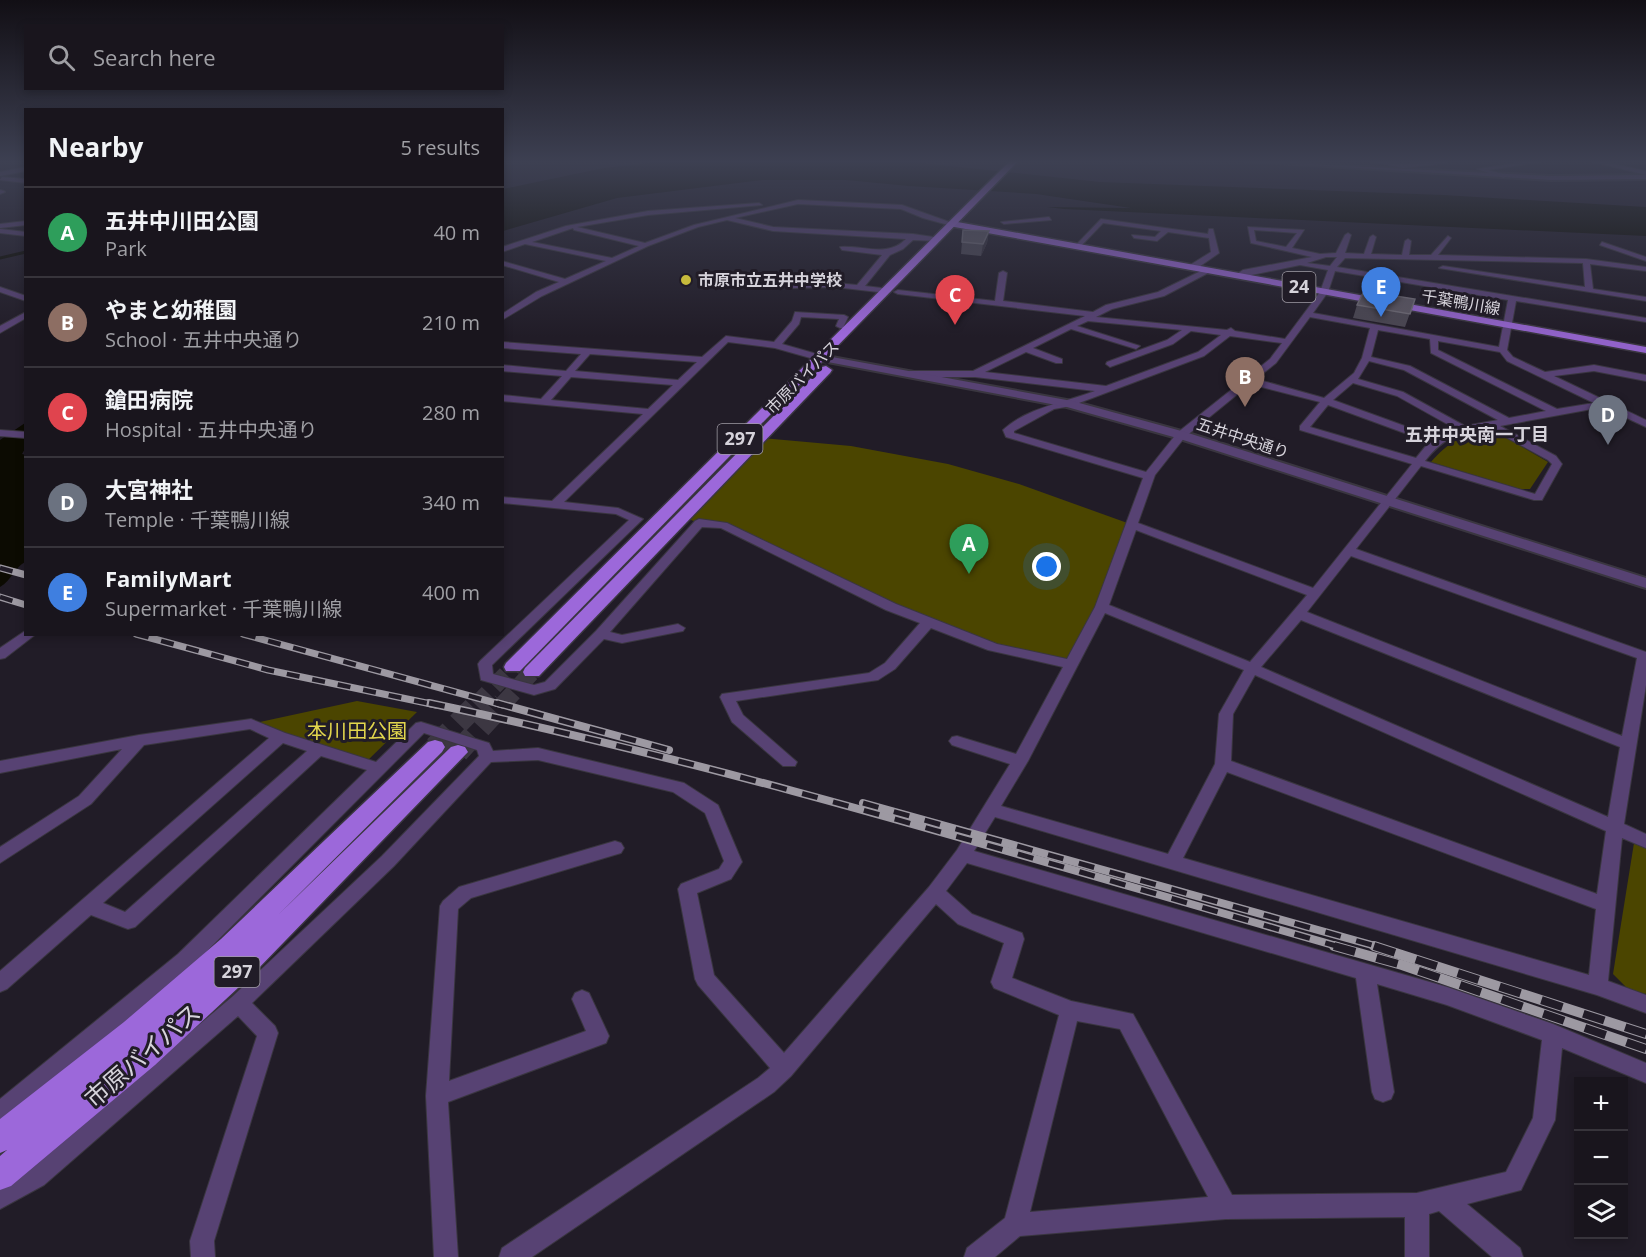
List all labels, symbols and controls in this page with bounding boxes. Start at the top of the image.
search box [24,24,504,90]
icon: search [45,41,78,74]
text: Search here [93,42,216,72]
text: Nearby [48,129,143,165]
text: 5 results [400,134,480,161]
text: 五井中川田公園 [105,205,259,235]
text: A [61,219,74,246]
text: 40 m [433,219,480,246]
text: Park [105,235,147,262]
pin: E [1362,268,1400,317]
place label: 市原市立五井中学校 [698,269,842,291]
road number: 24 [1282,272,1316,302]
marker: 市原市立五井中学校 [679,273,693,287]
pin: C [936,276,974,325]
street label: 千葉鴨川線 [1420,284,1502,320]
text: やまと幼稚園 [105,294,237,324]
text: B [61,309,74,336]
text: 210 m [422,309,480,336]
text: School · 五井中央通り [105,326,303,353]
street label: 市原バイパス [760,335,844,419]
pin: B [1226,358,1264,407]
text: 鎗田病院 [105,384,193,414]
pin: D [1588,396,1628,445]
text: C [61,399,74,426]
text: 280 m [422,399,480,426]
street label: 五井中央通り [1194,413,1292,463]
text: Hospital · 五井中央通り [105,416,318,443]
district label: 五井中央南一丁目 [1405,422,1549,446]
road number: 297 [718,424,762,454]
text: 大宮神社 [105,474,193,504]
text: D [60,489,75,516]
text: 340 m [422,489,480,516]
text: Temple · 千葉鴨川線 [105,506,290,533]
pin: A [950,524,988,574]
your location [1032,552,1061,581]
text: FamilyMart [105,563,231,593]
text: E [62,579,73,606]
text: 400 m [422,579,480,606]
text: Supermarket · 千葉鴨川線 [105,595,342,622]
park label: 本川田公園 [307,717,407,744]
road number: 297 [214,957,260,987]
street label: 市原バイパス [77,995,207,1114]
map controls [1574,1077,1628,1239]
button: + [1574,1077,1628,1131]
button: − [1574,1131,1628,1185]
button: layers [1574,1185,1628,1239]

